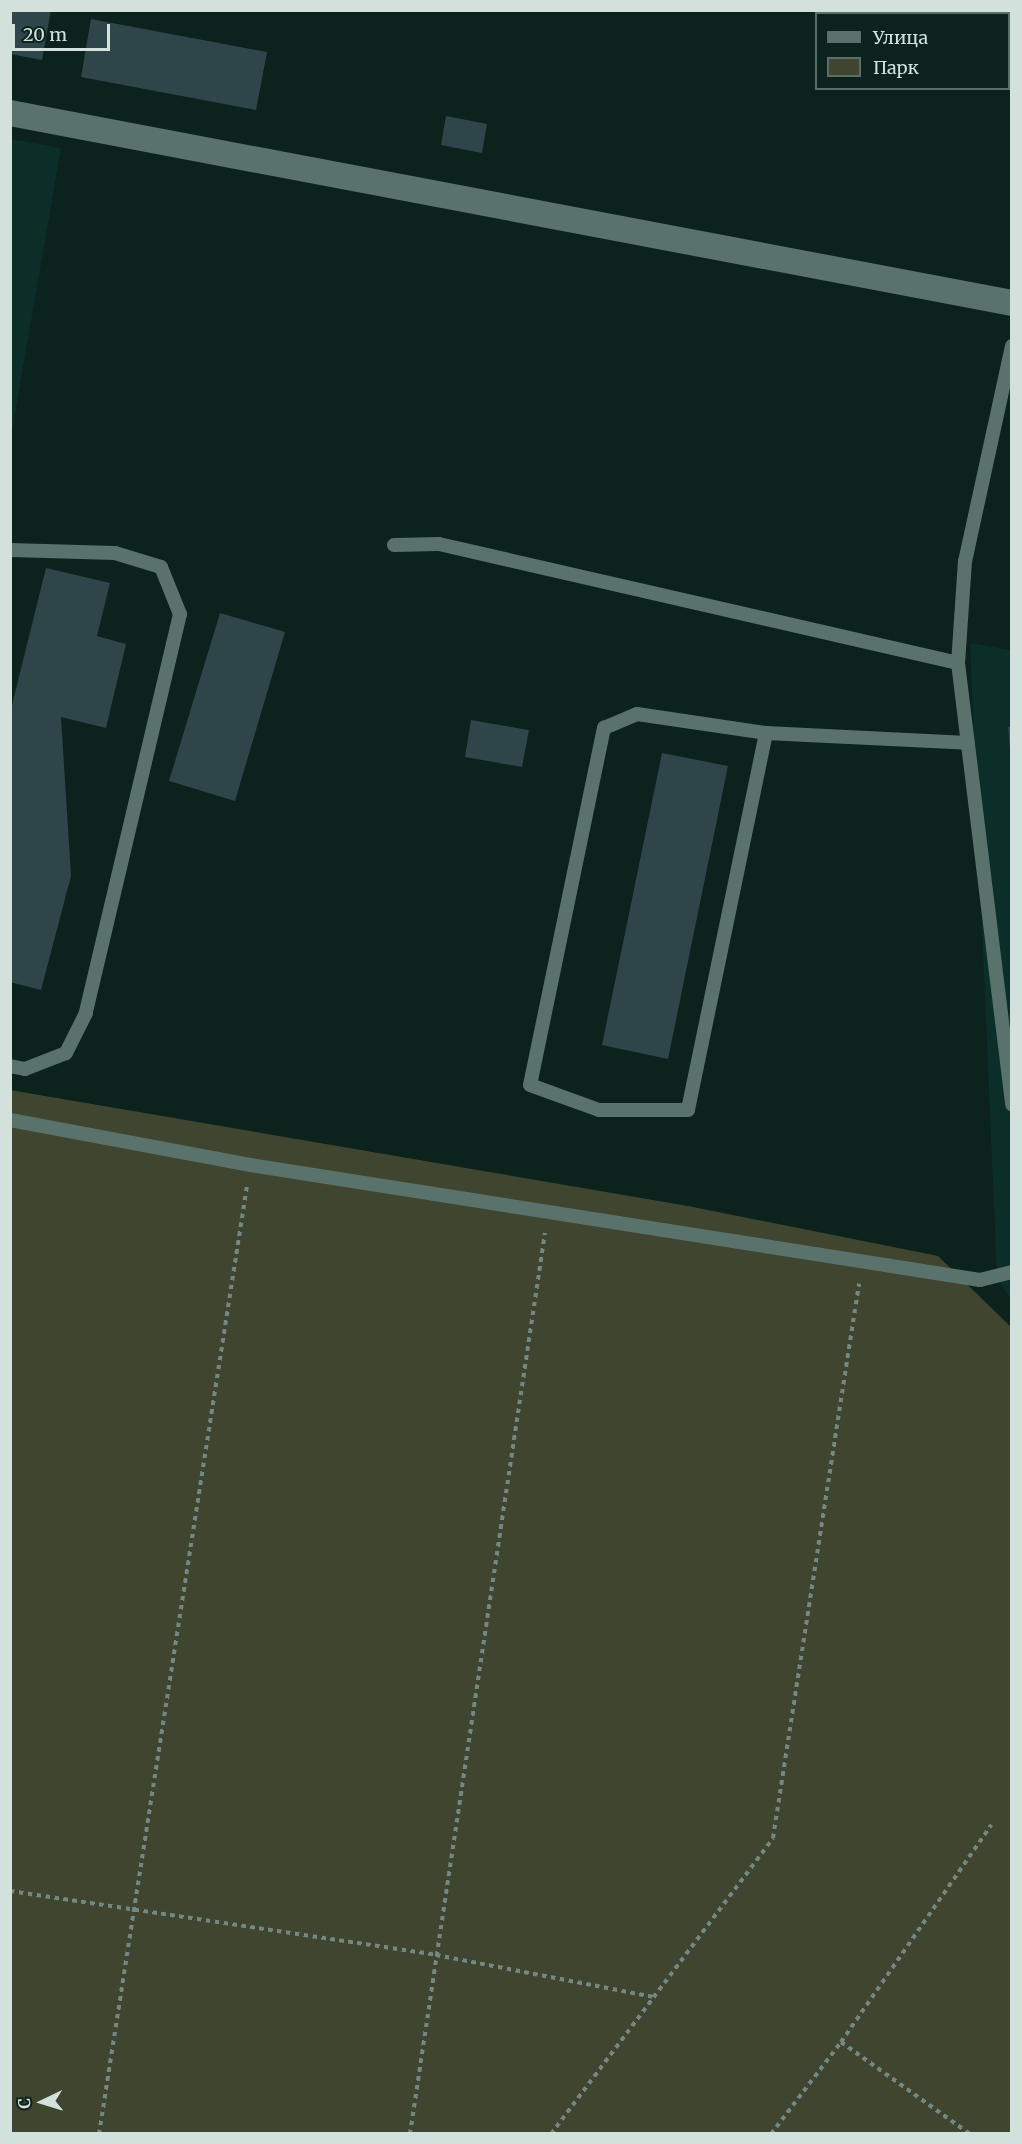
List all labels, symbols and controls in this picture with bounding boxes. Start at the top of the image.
scale bar [15,12,112,50]
legend [815,12,1010,90]
text: 20 m [23,23,67,46]
text: Улица [873,26,928,49]
text: Парк [873,56,919,79]
north arrow [12,2072,72,2132]
text: С [14,2097,34,2109]

